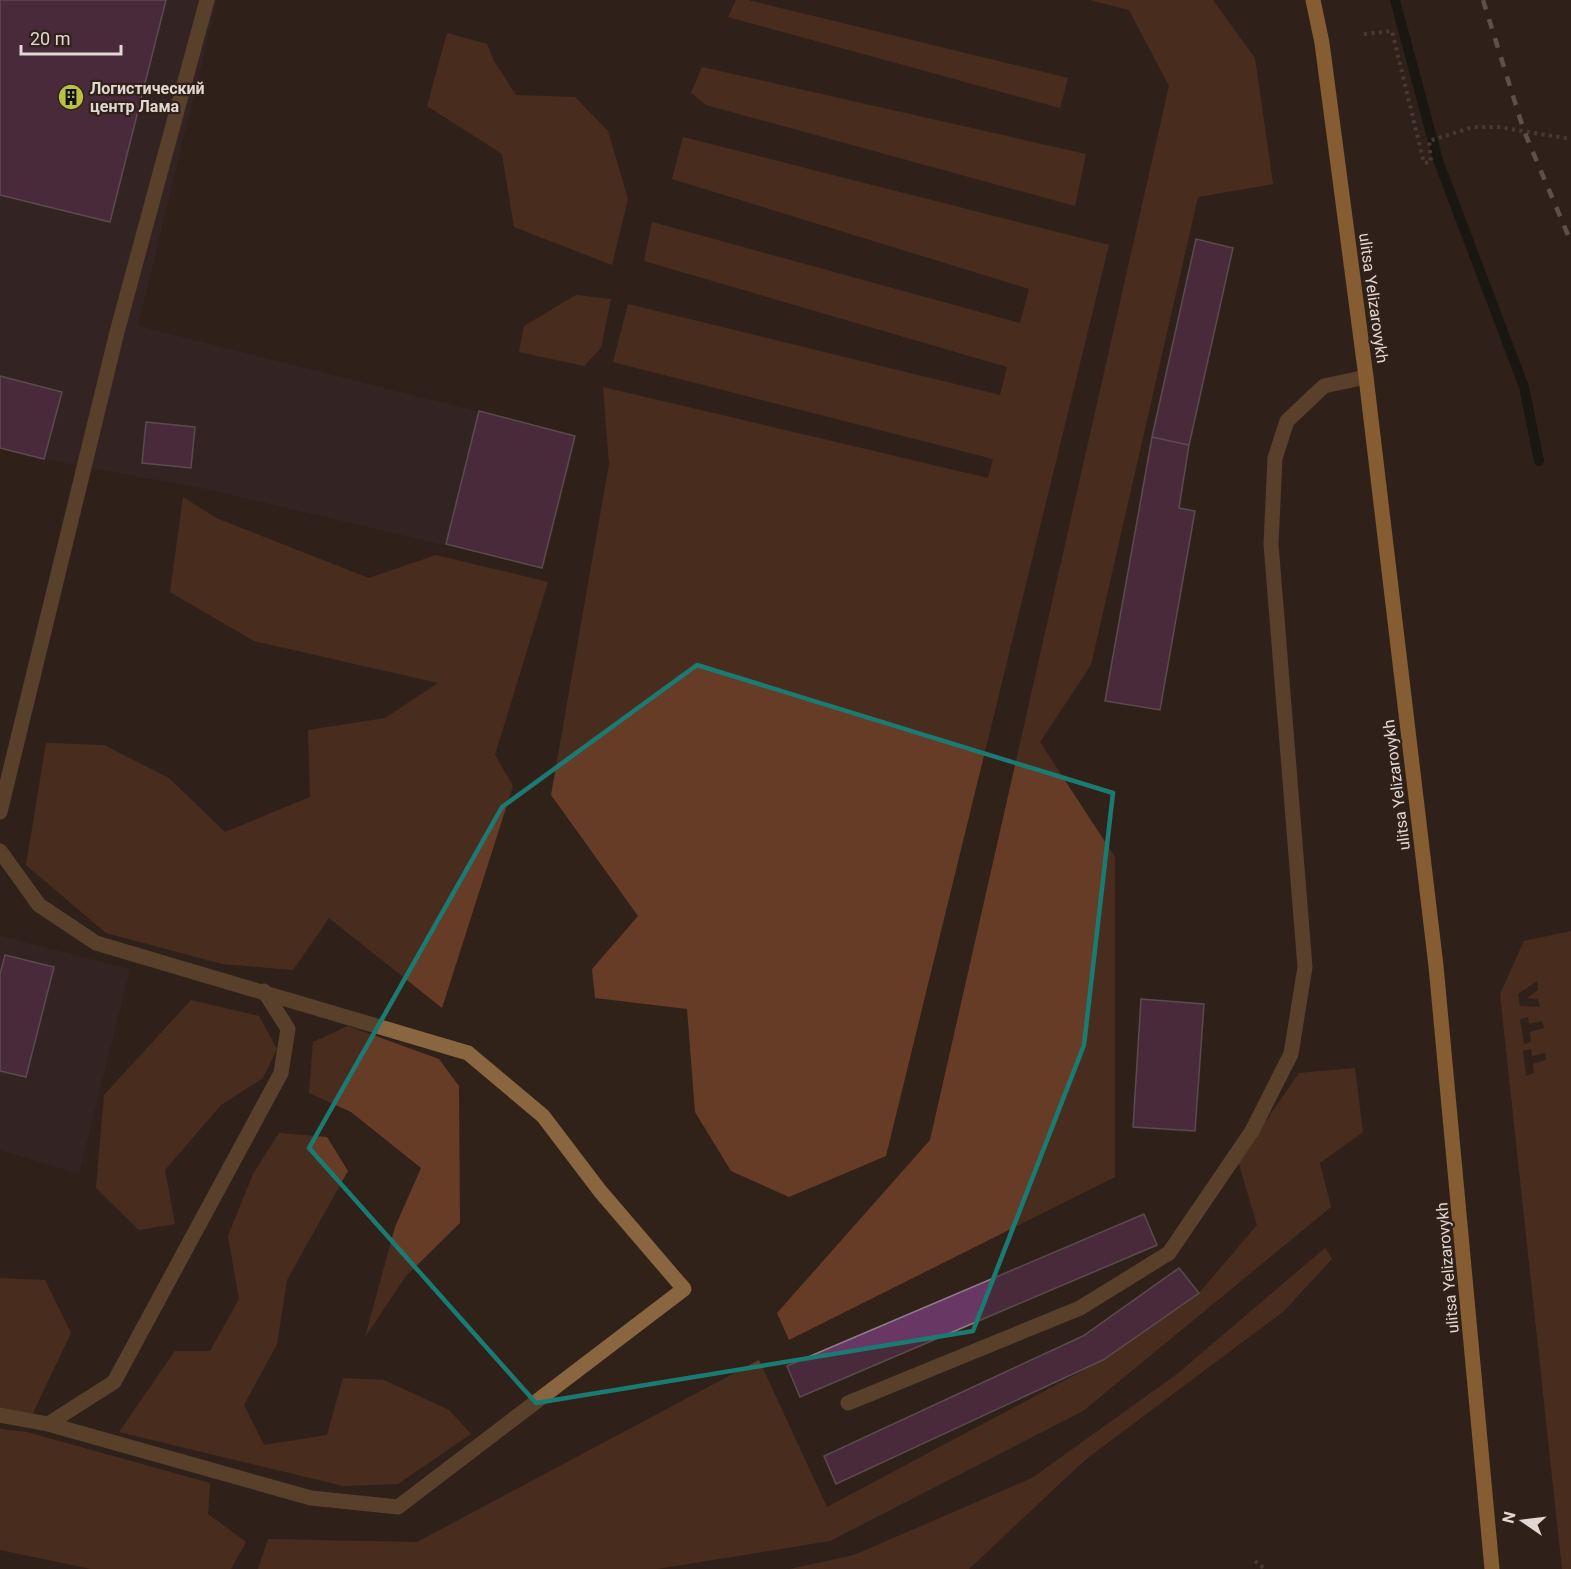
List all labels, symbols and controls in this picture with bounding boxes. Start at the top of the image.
scale bar [21,18,122,56]
text: 20 m [30,28,70,49]
place label: Логистический центр Лама [90,79,205,116]
building icon: Логистический центр Лама [56,82,86,112]
street label: ulitsa Yelizarovykh [1355,232,1392,364]
street label: ulitsa Yelizarovykh [1379,719,1414,851]
street label: ulitsa Yelizarovykh [1432,1202,1463,1334]
north arrow [1493,1491,1553,1551]
text: N [1498,1510,1520,1525]

